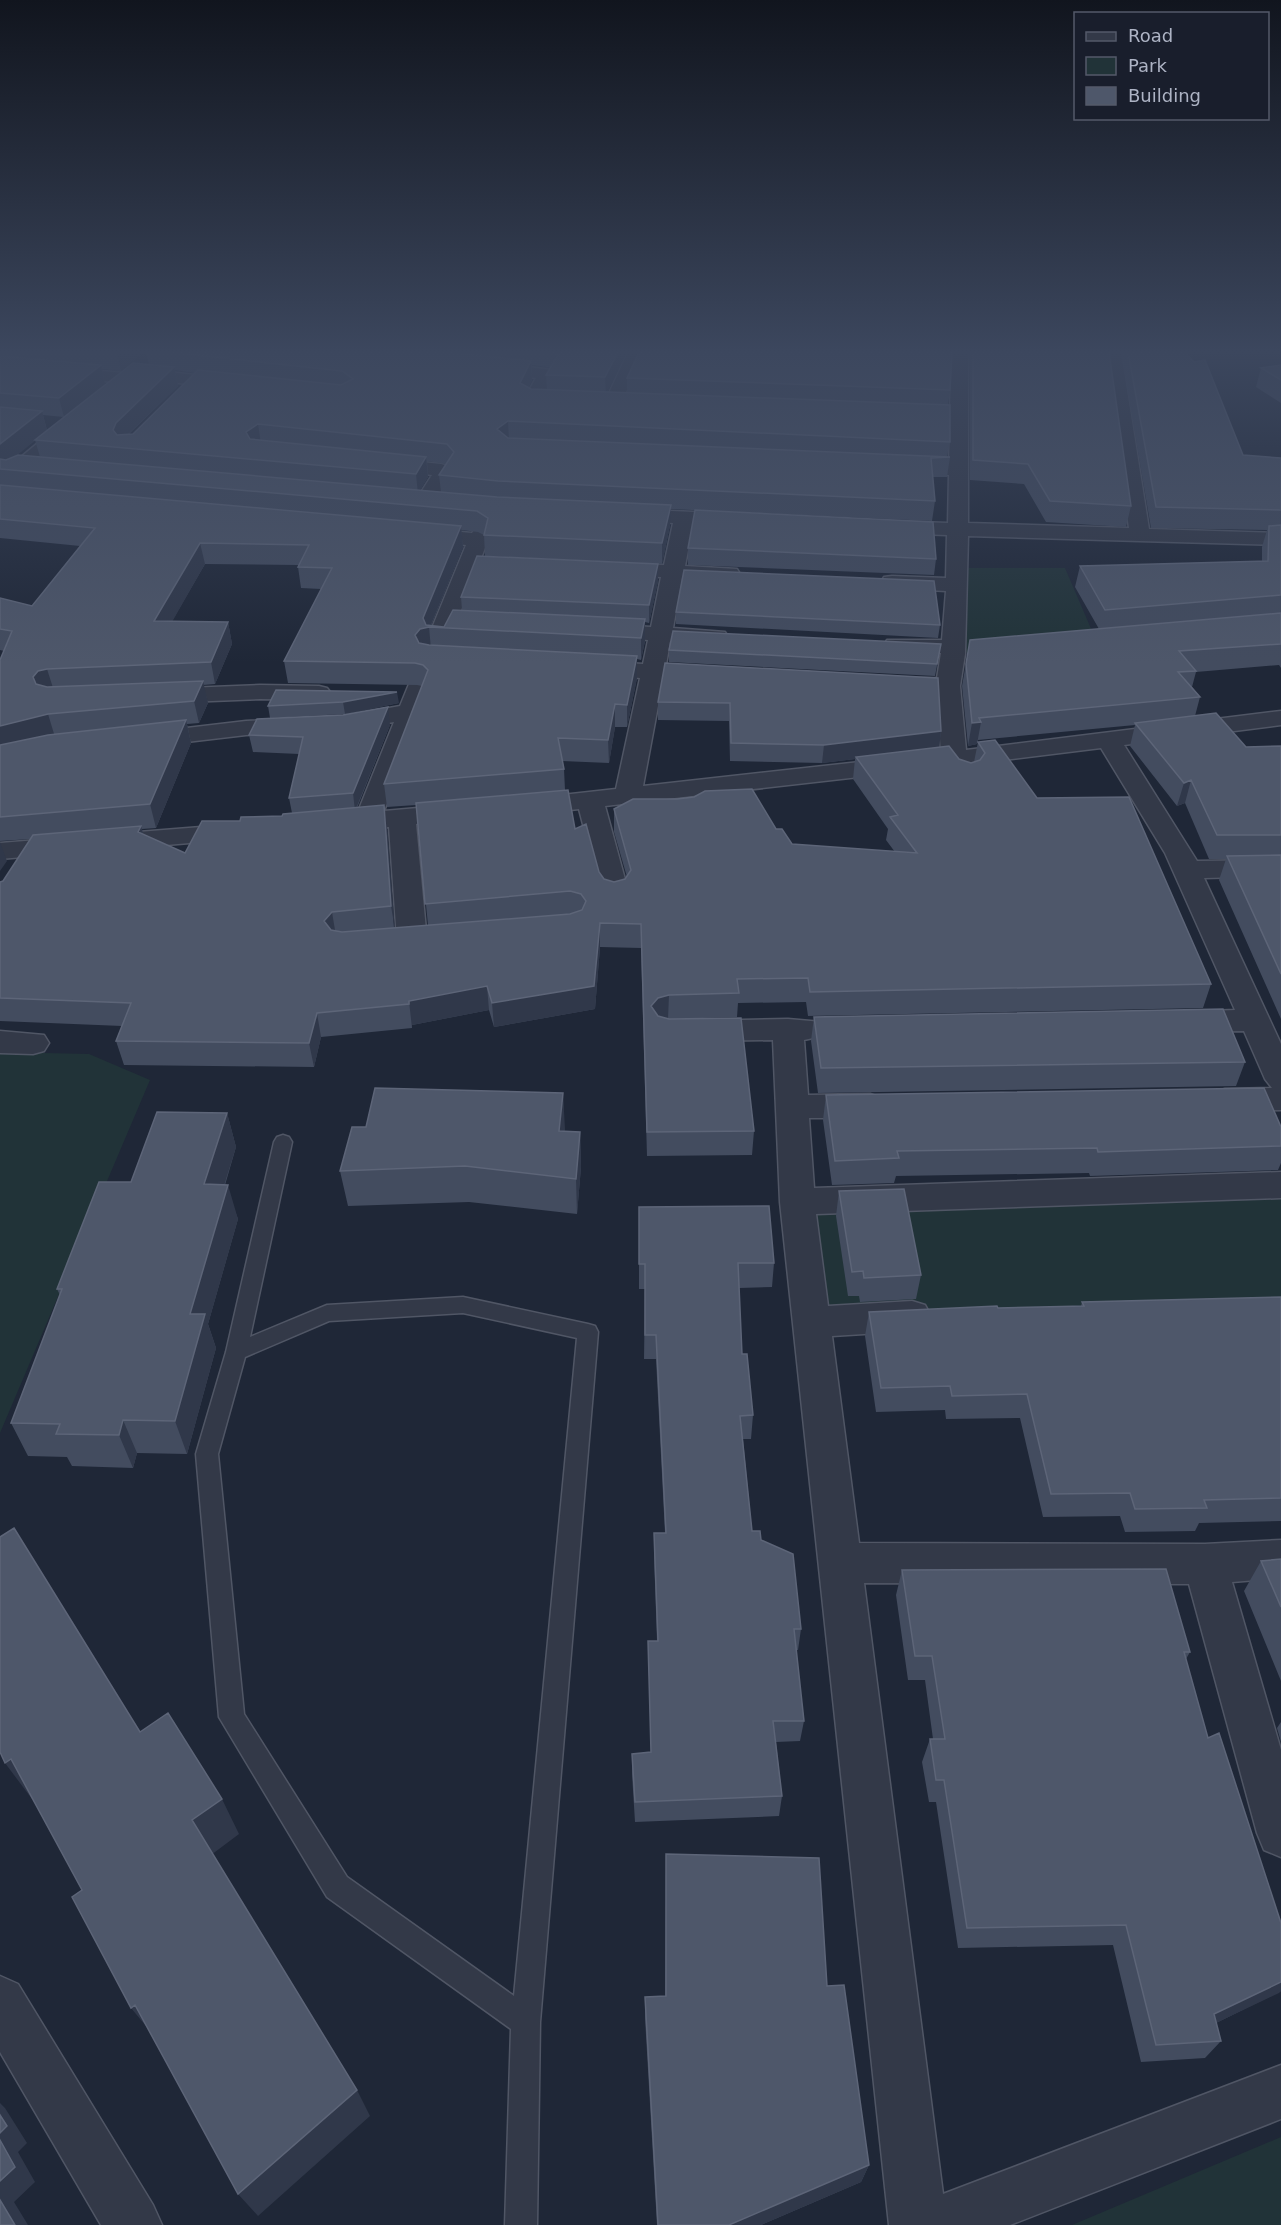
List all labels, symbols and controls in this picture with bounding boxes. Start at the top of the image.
legend [1074,12,1269,120]
text: Road [1128,25,1173,46]
text: Park [1128,55,1167,76]
text: Building [1128,85,1201,106]

